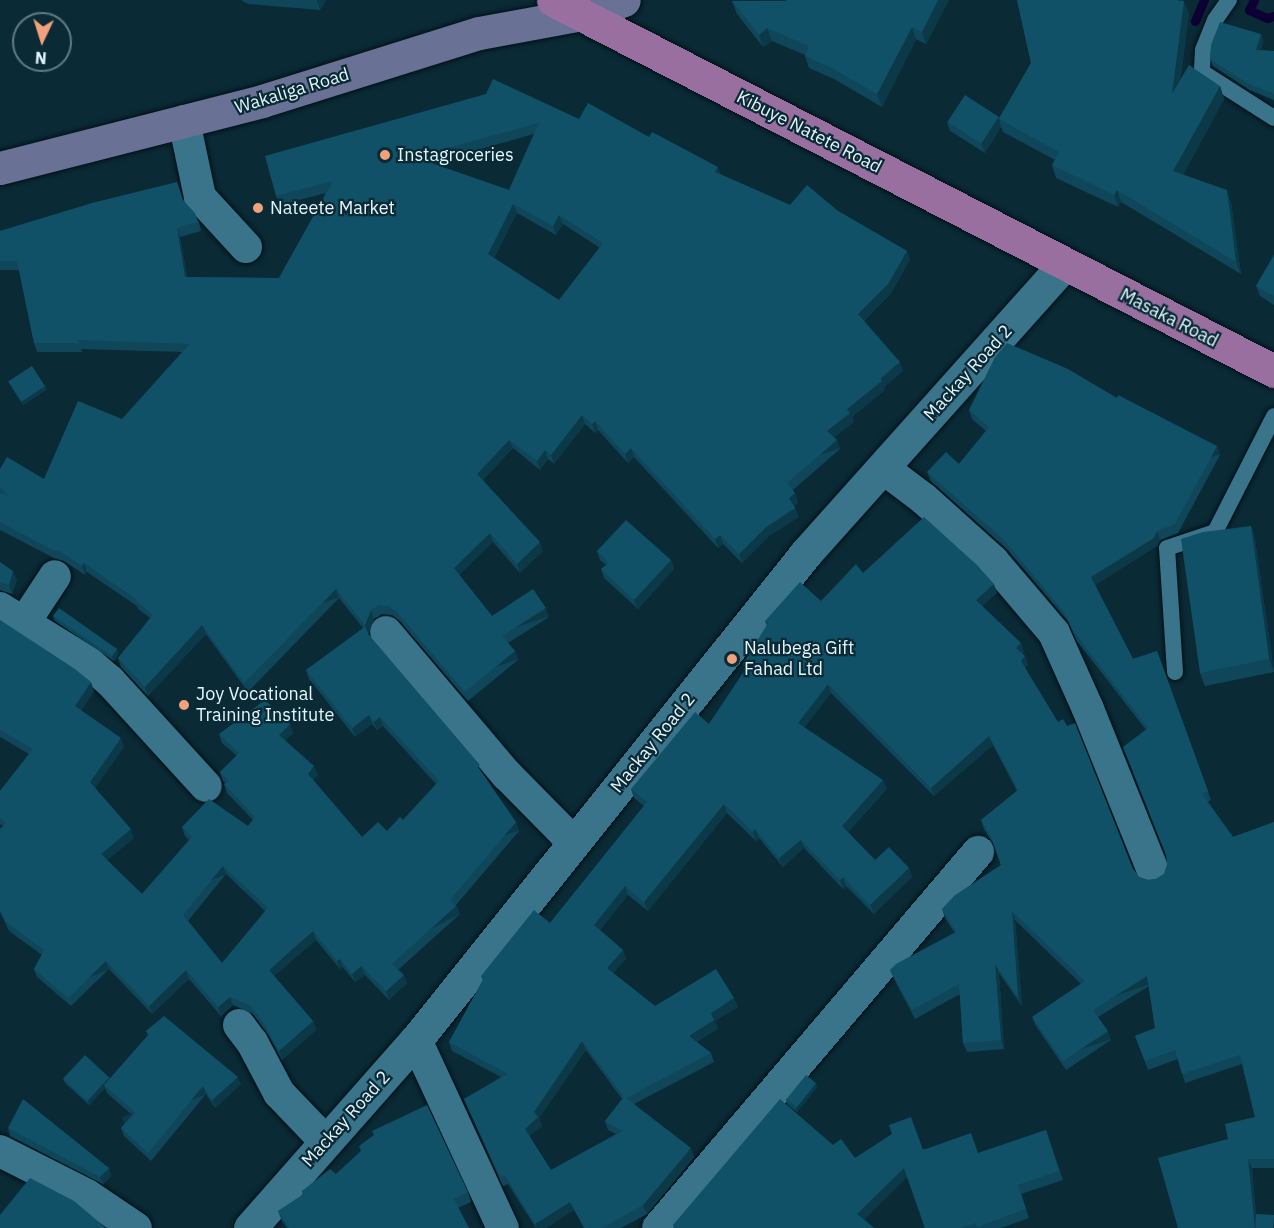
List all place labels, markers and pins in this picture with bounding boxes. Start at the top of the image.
place label: Instagroceries [397,144,514,166]
marker: Instagroceries [378,148,392,162]
place label: Nateete Market [270,197,395,219]
marker: Nateete Market [251,201,265,215]
place label: Nalubega Gift Fahad Ltd [744,638,854,680]
marker: Nalubega Gift Fahad Ltd [725,652,739,666]
place label: Joy Vocational Training Institute [196,684,334,726]
marker: Joy Vocational Training Institute [177,698,191,712]

